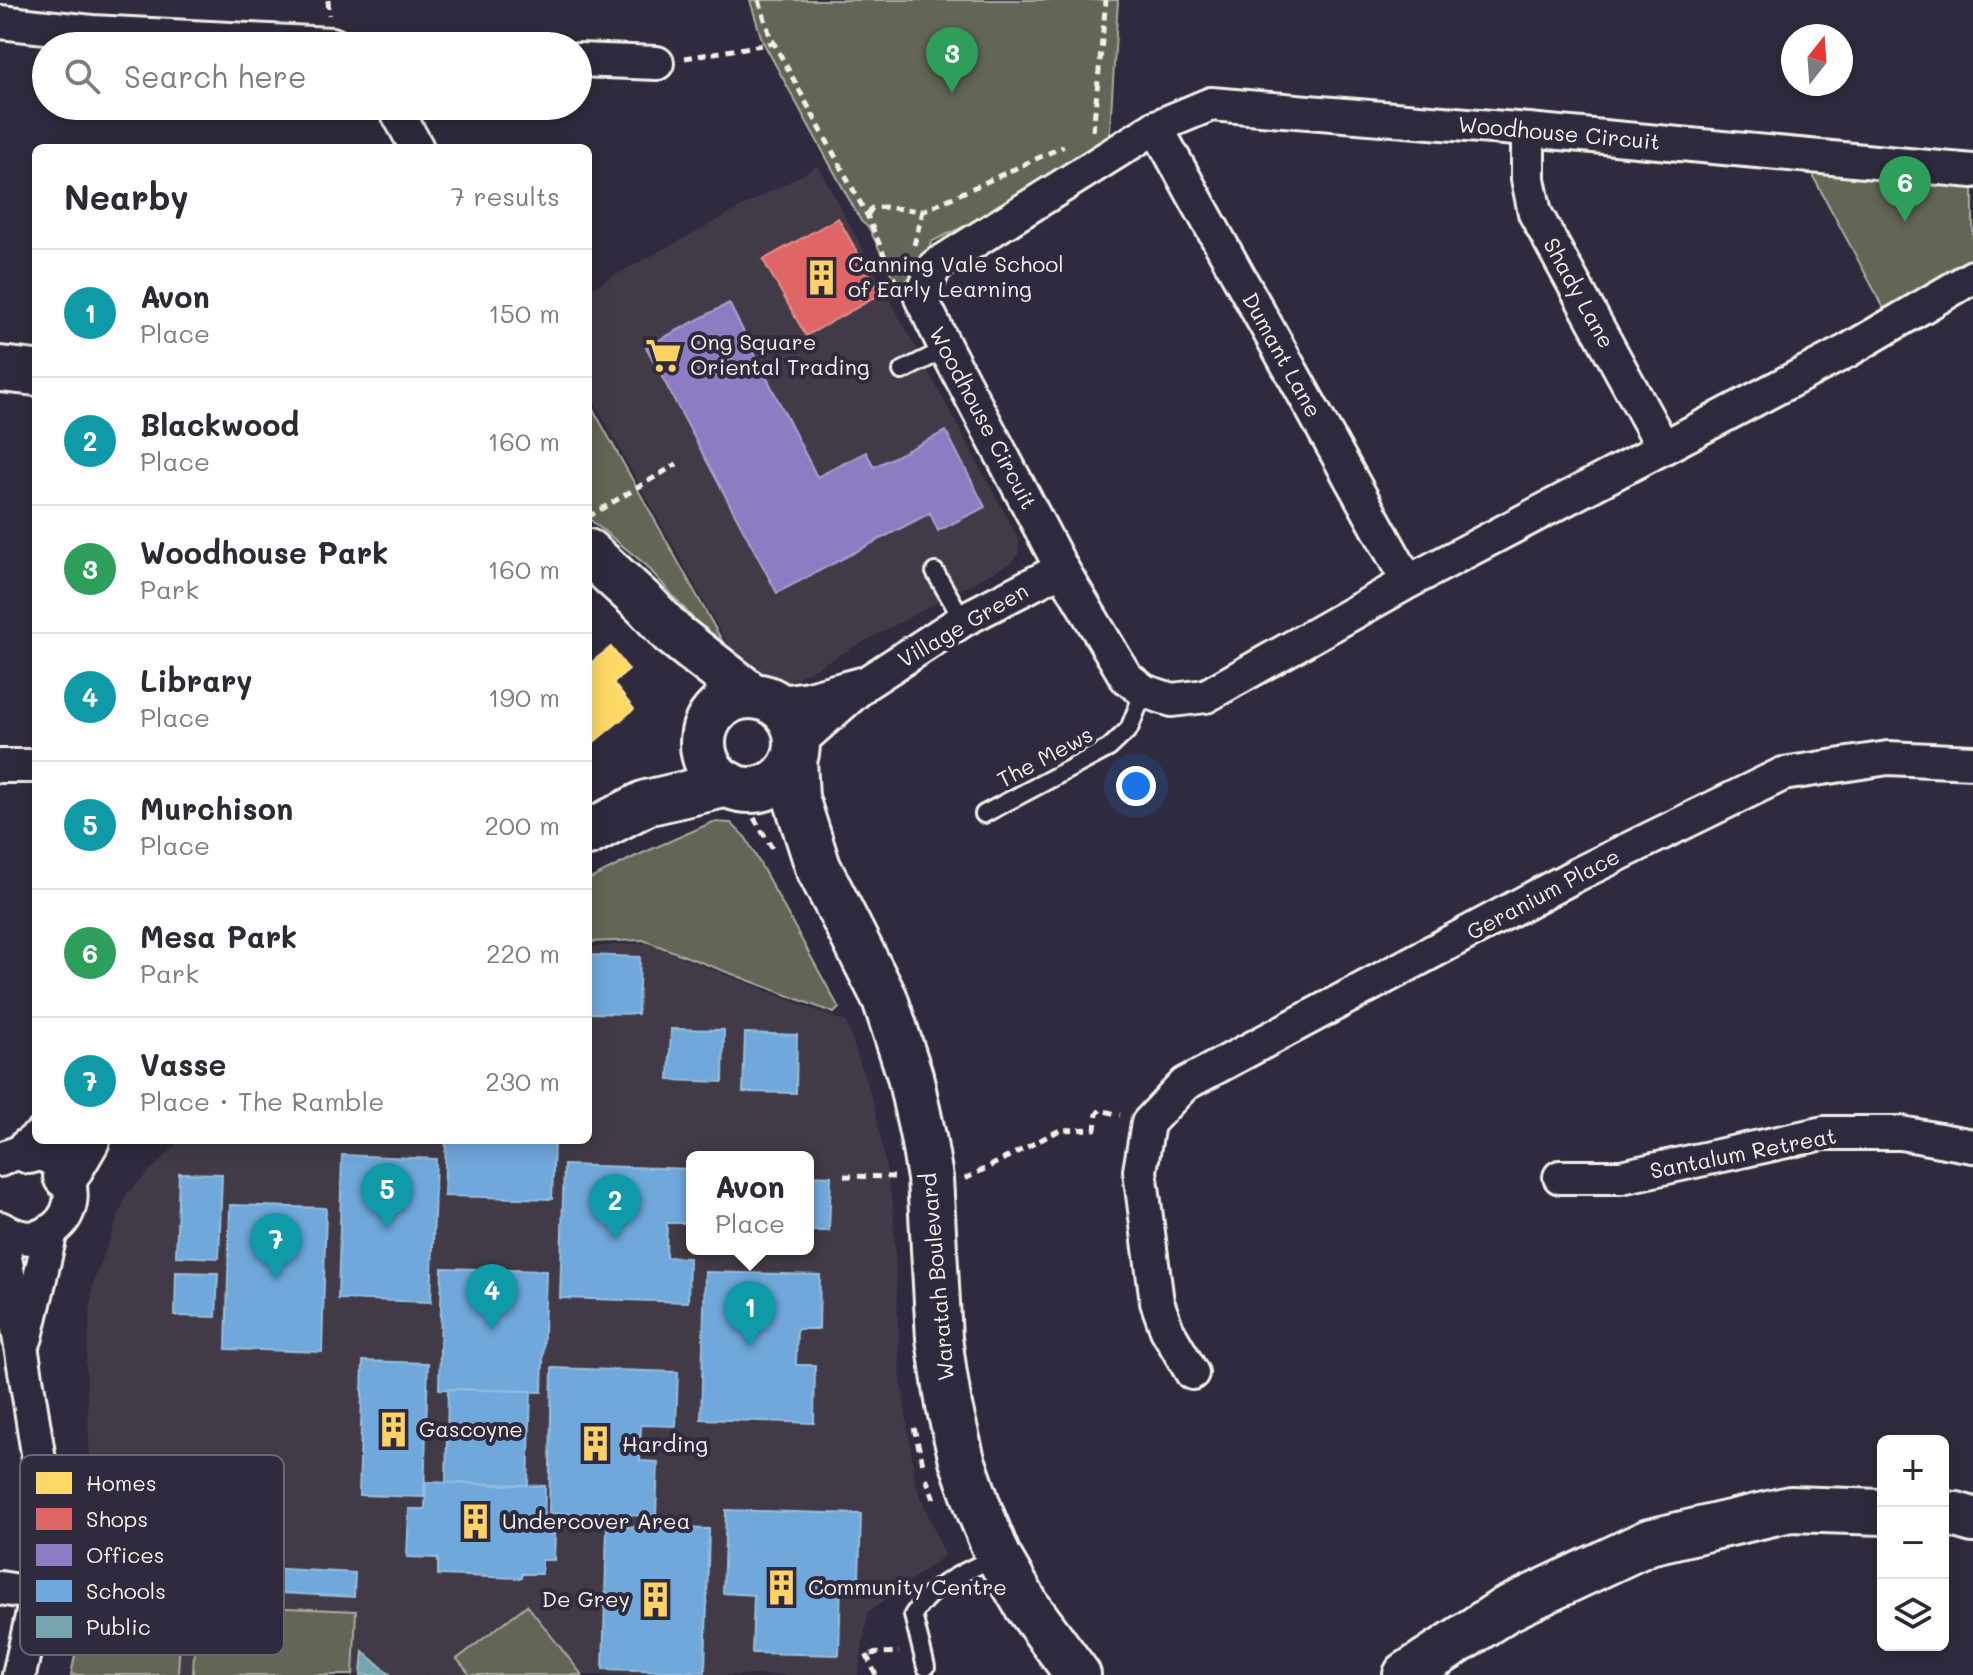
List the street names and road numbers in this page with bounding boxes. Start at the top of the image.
street label: Woodhouse Circuit [1457,109,1661,156]
street label: Shady Lane [1537,232,1622,353]
street label: Dumant Lane [1236,287,1329,422]
street label: Woodhouse Circuit [923,321,1044,514]
street label: Village Green [892,576,1033,674]
street label: The Mews [992,719,1098,794]
street label: Geranium Place [1461,841,1624,946]
street label: Santalum Retreat [1647,1120,1839,1185]
street label: Waratah Boulevard [913,1172,960,1382]

